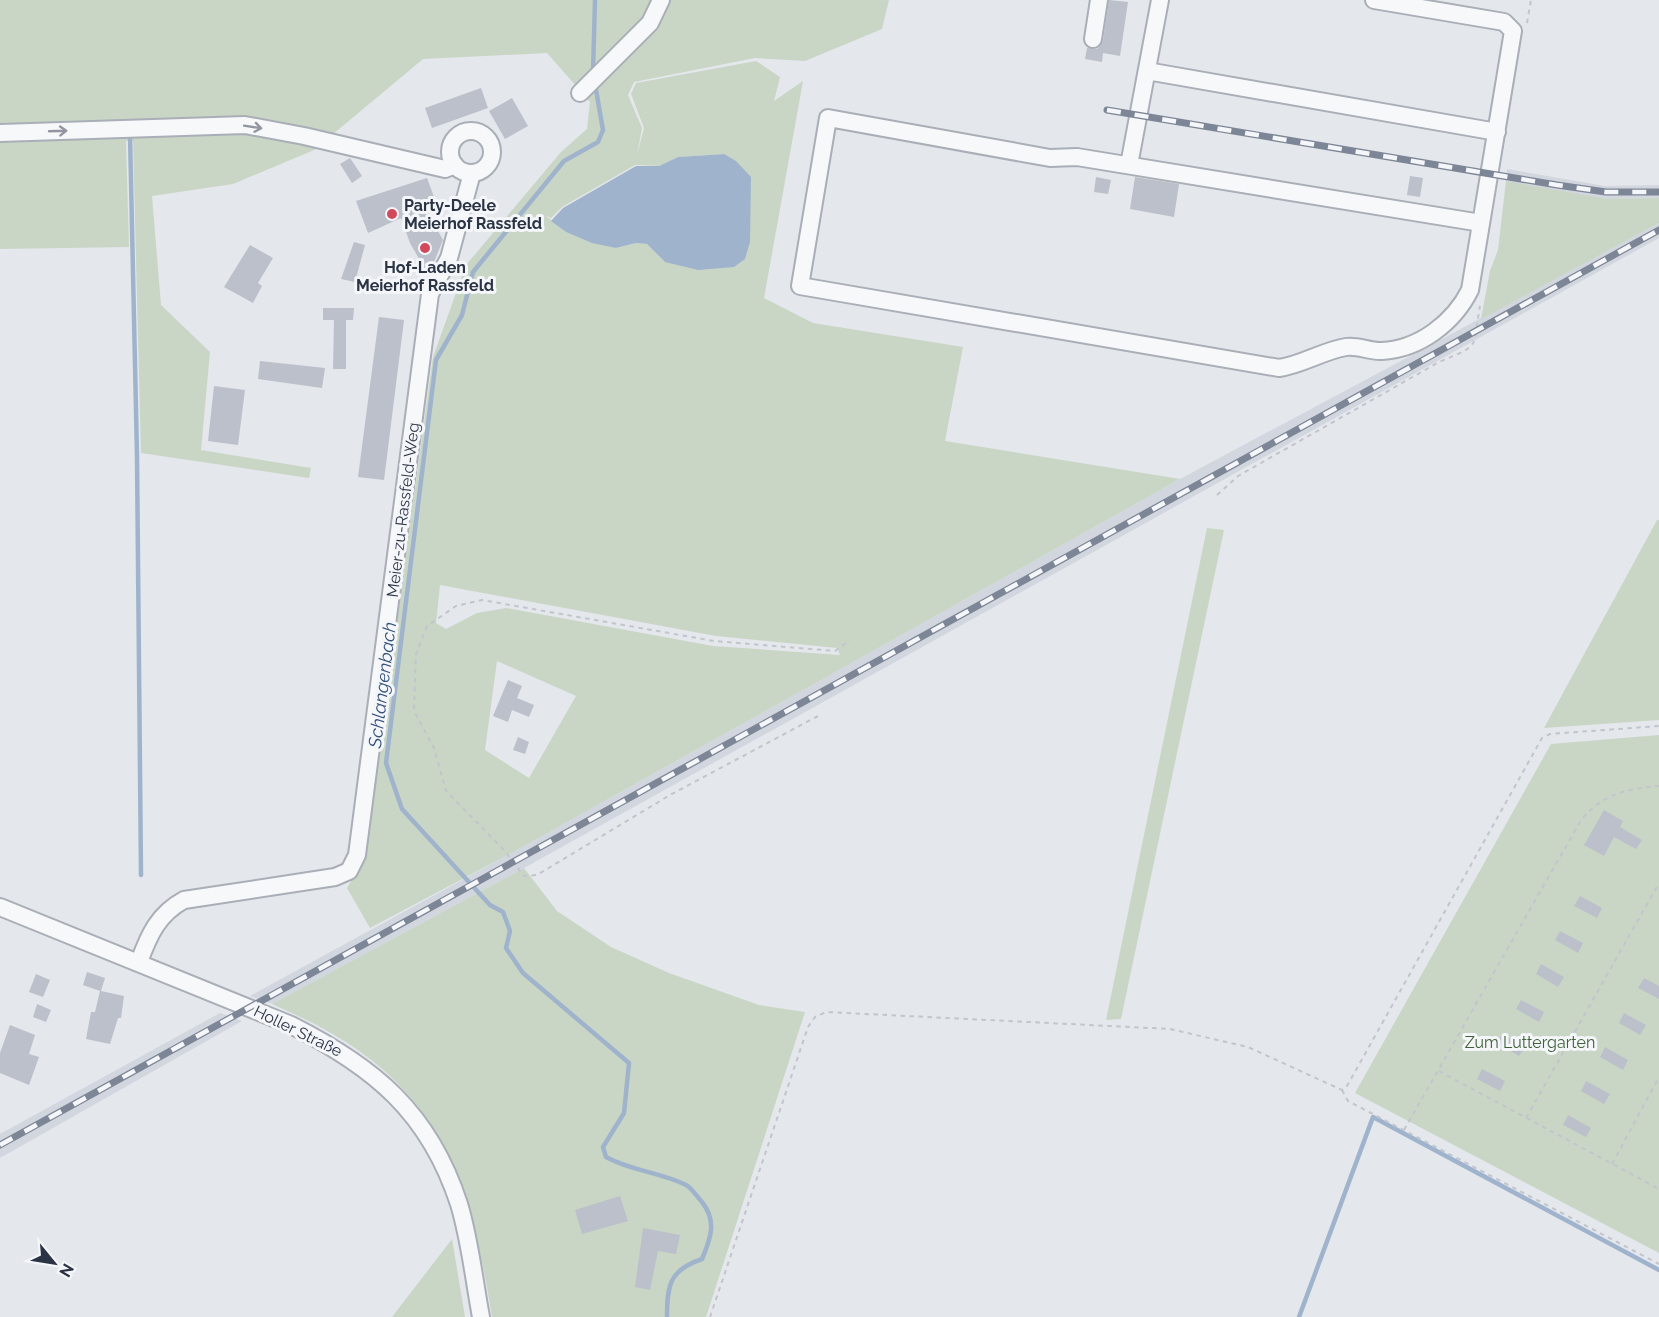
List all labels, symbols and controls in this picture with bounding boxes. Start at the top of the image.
one-way arrow [243,122,263,133]
one-way arrow [48,125,68,136]
place label: Party-Deele Meierhof Rassfeld [404,196,542,233]
marker: Party-Deele Meierhof Rassfeld [385,207,399,221]
marker: Hof-Laden Meierhof Rassfeld [418,241,432,255]
place label: Hof-Laden Meierhof Rassfeld [356,258,494,295]
street label: Meier-zu-Rassfeld-Weg [383,421,423,599]
water label: Schlangenbach [364,621,400,750]
street label: Holler Straße [251,1001,345,1061]
park label: Zum Luttergarten [1465,1033,1595,1052]
north arrow [24,1233,84,1293]
text: N [55,1260,78,1280]

